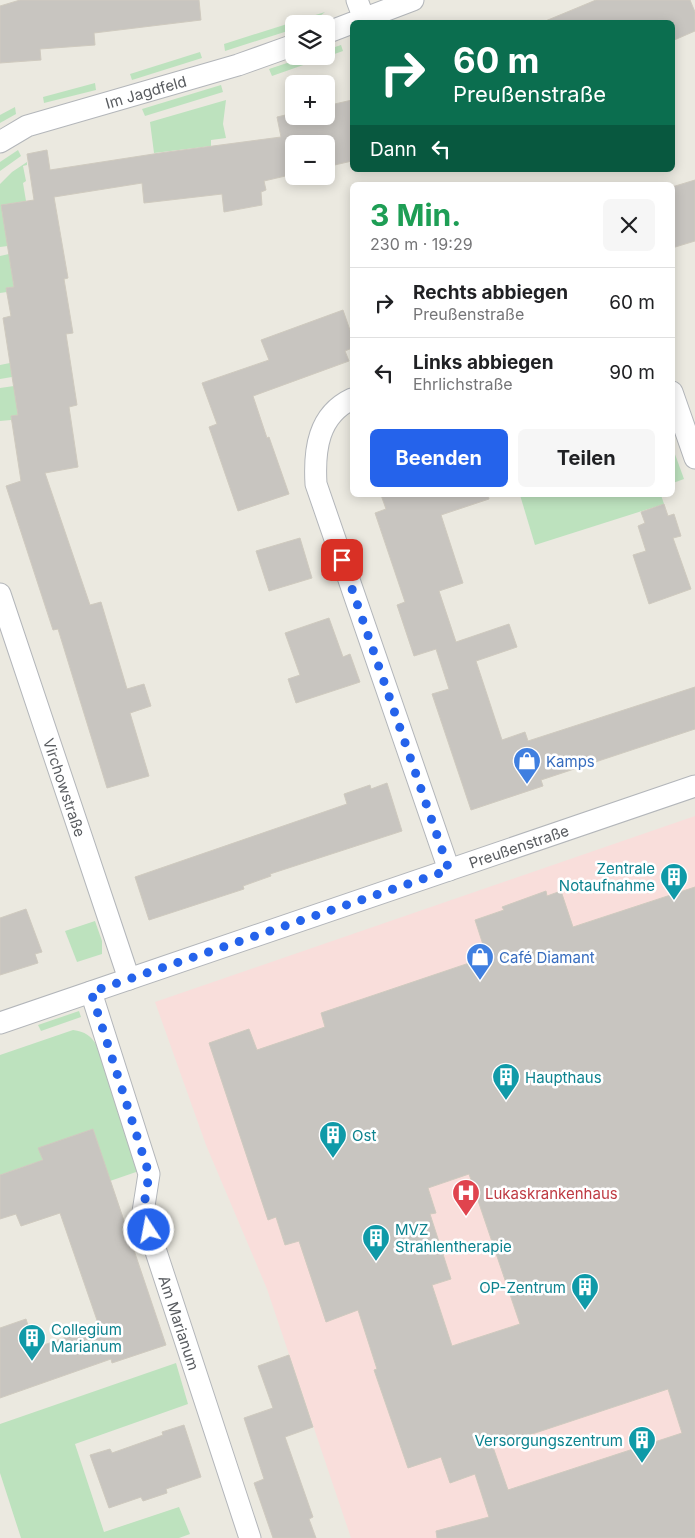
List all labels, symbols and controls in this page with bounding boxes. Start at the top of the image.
map controls [285,15,335,185]
button: layers [285,15,335,65]
text: 60 m [453,39,540,81]
icon: right [370,40,435,105]
street label: Im Jagdfeld [103,71,188,112]
button: + [285,75,335,125]
text: Preußenstraße [453,81,606,107]
button: − [285,135,335,185]
icon: left [427,135,455,163]
text: Dann [370,138,417,161]
text: 3 Min. [370,197,461,233]
button: close [603,199,655,251]
text: 230 m · 19:29 [370,234,473,254]
text: Rechts abbiegen [413,281,568,304]
icon: right [370,289,398,317]
text: 60 m [609,291,655,314]
text: Preußenstraße [413,304,524,324]
text: Links abbiegen [413,351,554,374]
icon: left [370,359,398,387]
text: 90 m [609,361,655,384]
text: Ehrlichstraße [413,374,513,394]
button: Beenden [370,429,508,487]
button: Teilen [518,429,655,487]
pin [321,539,363,581]
icon: arrive [328,546,356,574]
street label: Virchowstraße [39,736,90,839]
shop icon: Kamps [512,746,542,785]
place label: Kamps [546,752,595,771]
street label: Preußenstraße [466,820,571,872]
place label: Zentrale Notaufnahme [559,859,655,895]
building icon: Zentrale Notaufnahme [659,862,689,901]
shop icon: Café Diamant [465,942,495,981]
place label: Café Diamant [499,948,595,967]
building icon: Haupthaus [491,1062,521,1101]
place label: Haupthaus [525,1068,602,1087]
building icon: Ost [318,1120,348,1159]
place label: Ost [352,1126,376,1145]
hospital icon: Lukaskrankenhaus [451,1178,481,1217]
place label: Lukaskrankenhaus [485,1184,618,1203]
position arrow [122,1203,174,1255]
place label: MVZ Strahlentherapie [395,1220,512,1256]
building icon: MVZ Strahlentherapie [361,1223,391,1262]
building icon: OP-Zentrum [570,1272,600,1311]
street label: Am Marianum [155,1273,204,1372]
place label: OP-Zentrum [479,1278,566,1297]
place label: Collegium Marianum [51,1320,122,1356]
building icon: Collegium Marianum [17,1323,47,1362]
building icon: Versorgungszentrum [627,1425,657,1464]
place label: Versorgungszentrum [474,1431,623,1450]

